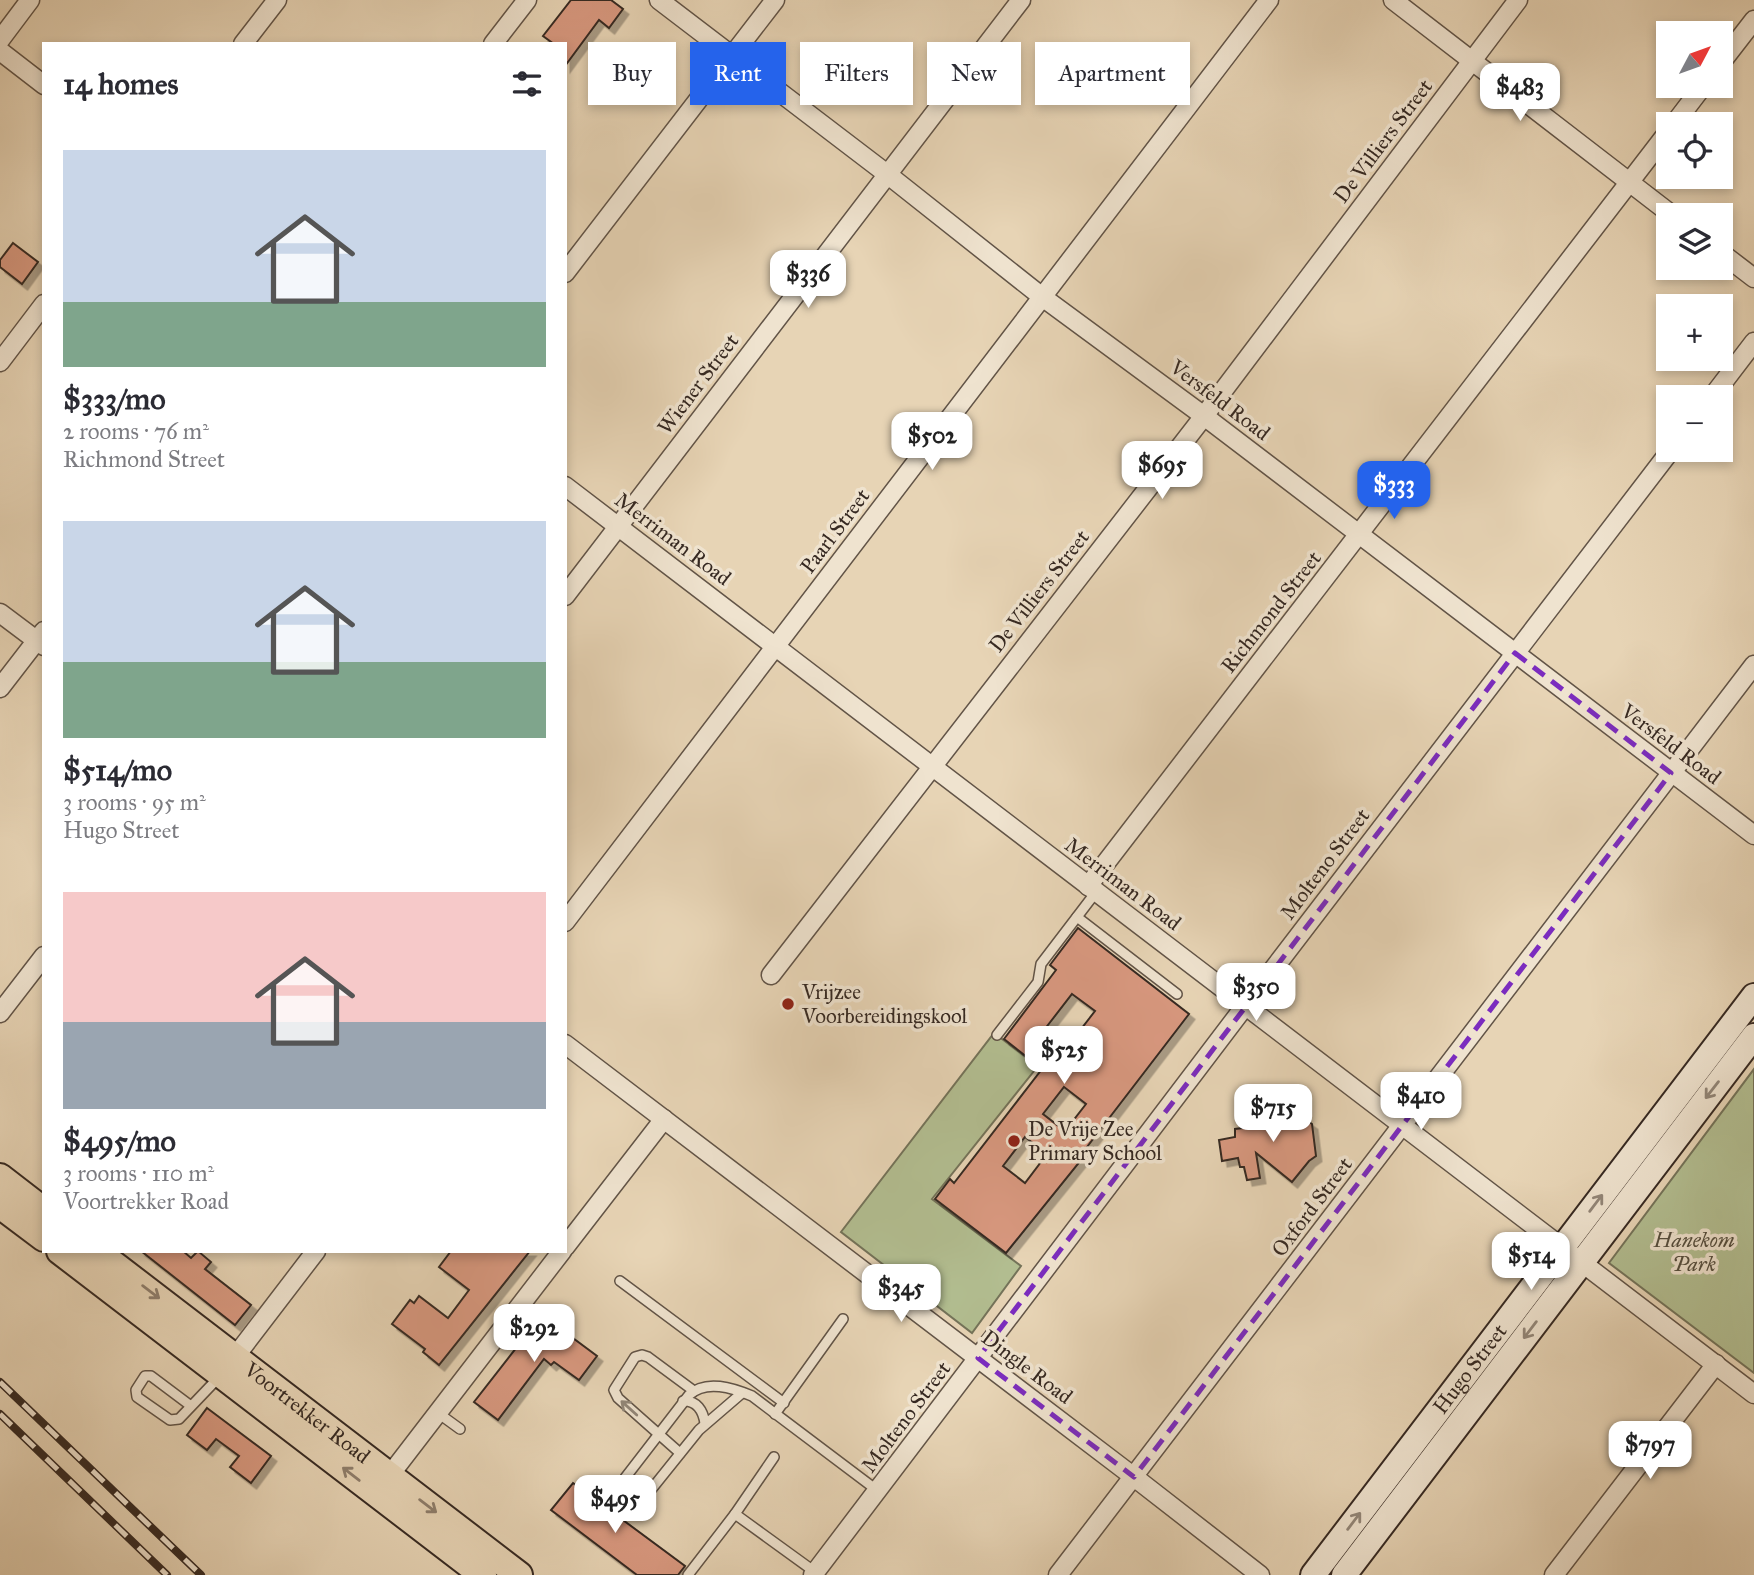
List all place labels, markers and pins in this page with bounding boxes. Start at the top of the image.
pin: $483 [1479,64,1561,123]
pin: $336 [767,250,849,310]
pin: $502 [891,412,973,472]
pin: $695 [1121,442,1203,501]
pin: $333 [1353,462,1435,521]
pin: $350 [1215,964,1297,1023]
place label: Vrijzee Voorbereidingskool [801,979,968,1029]
marker: Vrijzee Voorbereidingskool [780,996,796,1012]
pin: $525 [1023,1026,1105,1086]
pin: $410 [1380,1072,1462,1132]
pin: $715 [1232,1084,1314,1144]
place label: De Vrije Zee Primary School [1028,1116,1162,1166]
marker: De Vrije Zee Primary School [1006,1133,1022,1149]
pin: $514 [1490,1232,1572,1292]
pin: $345 [860,1264,942,1324]
pin: $292 [493,1304,575,1364]
pin: $797 [1609,1422,1691,1481]
pin: $495 [574,1476,656,1535]

